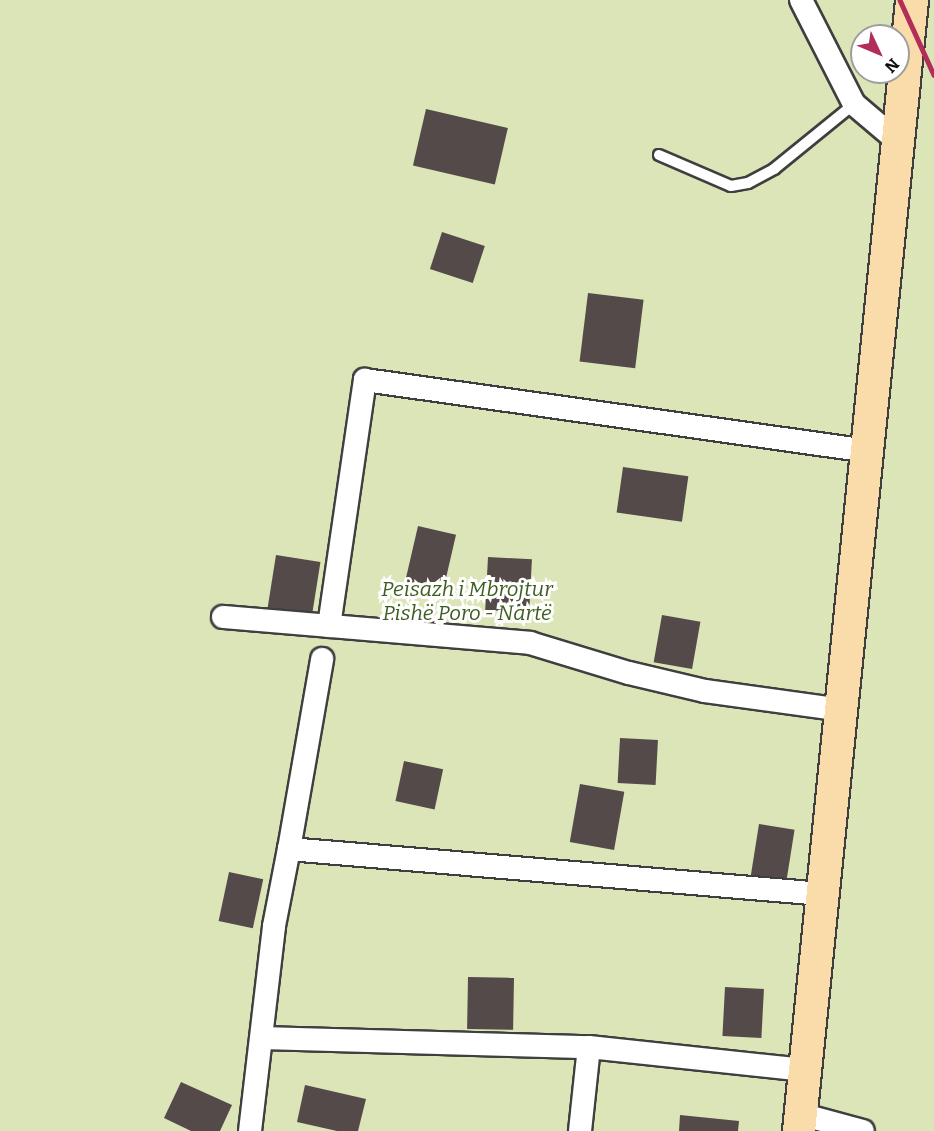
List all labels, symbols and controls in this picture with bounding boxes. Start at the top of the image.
north arrow [850,24,910,84]
text: N [881,54,903,77]
park label: Peisazh i Mbrojtur Pishë Poro - Nartë [381,576,553,626]

